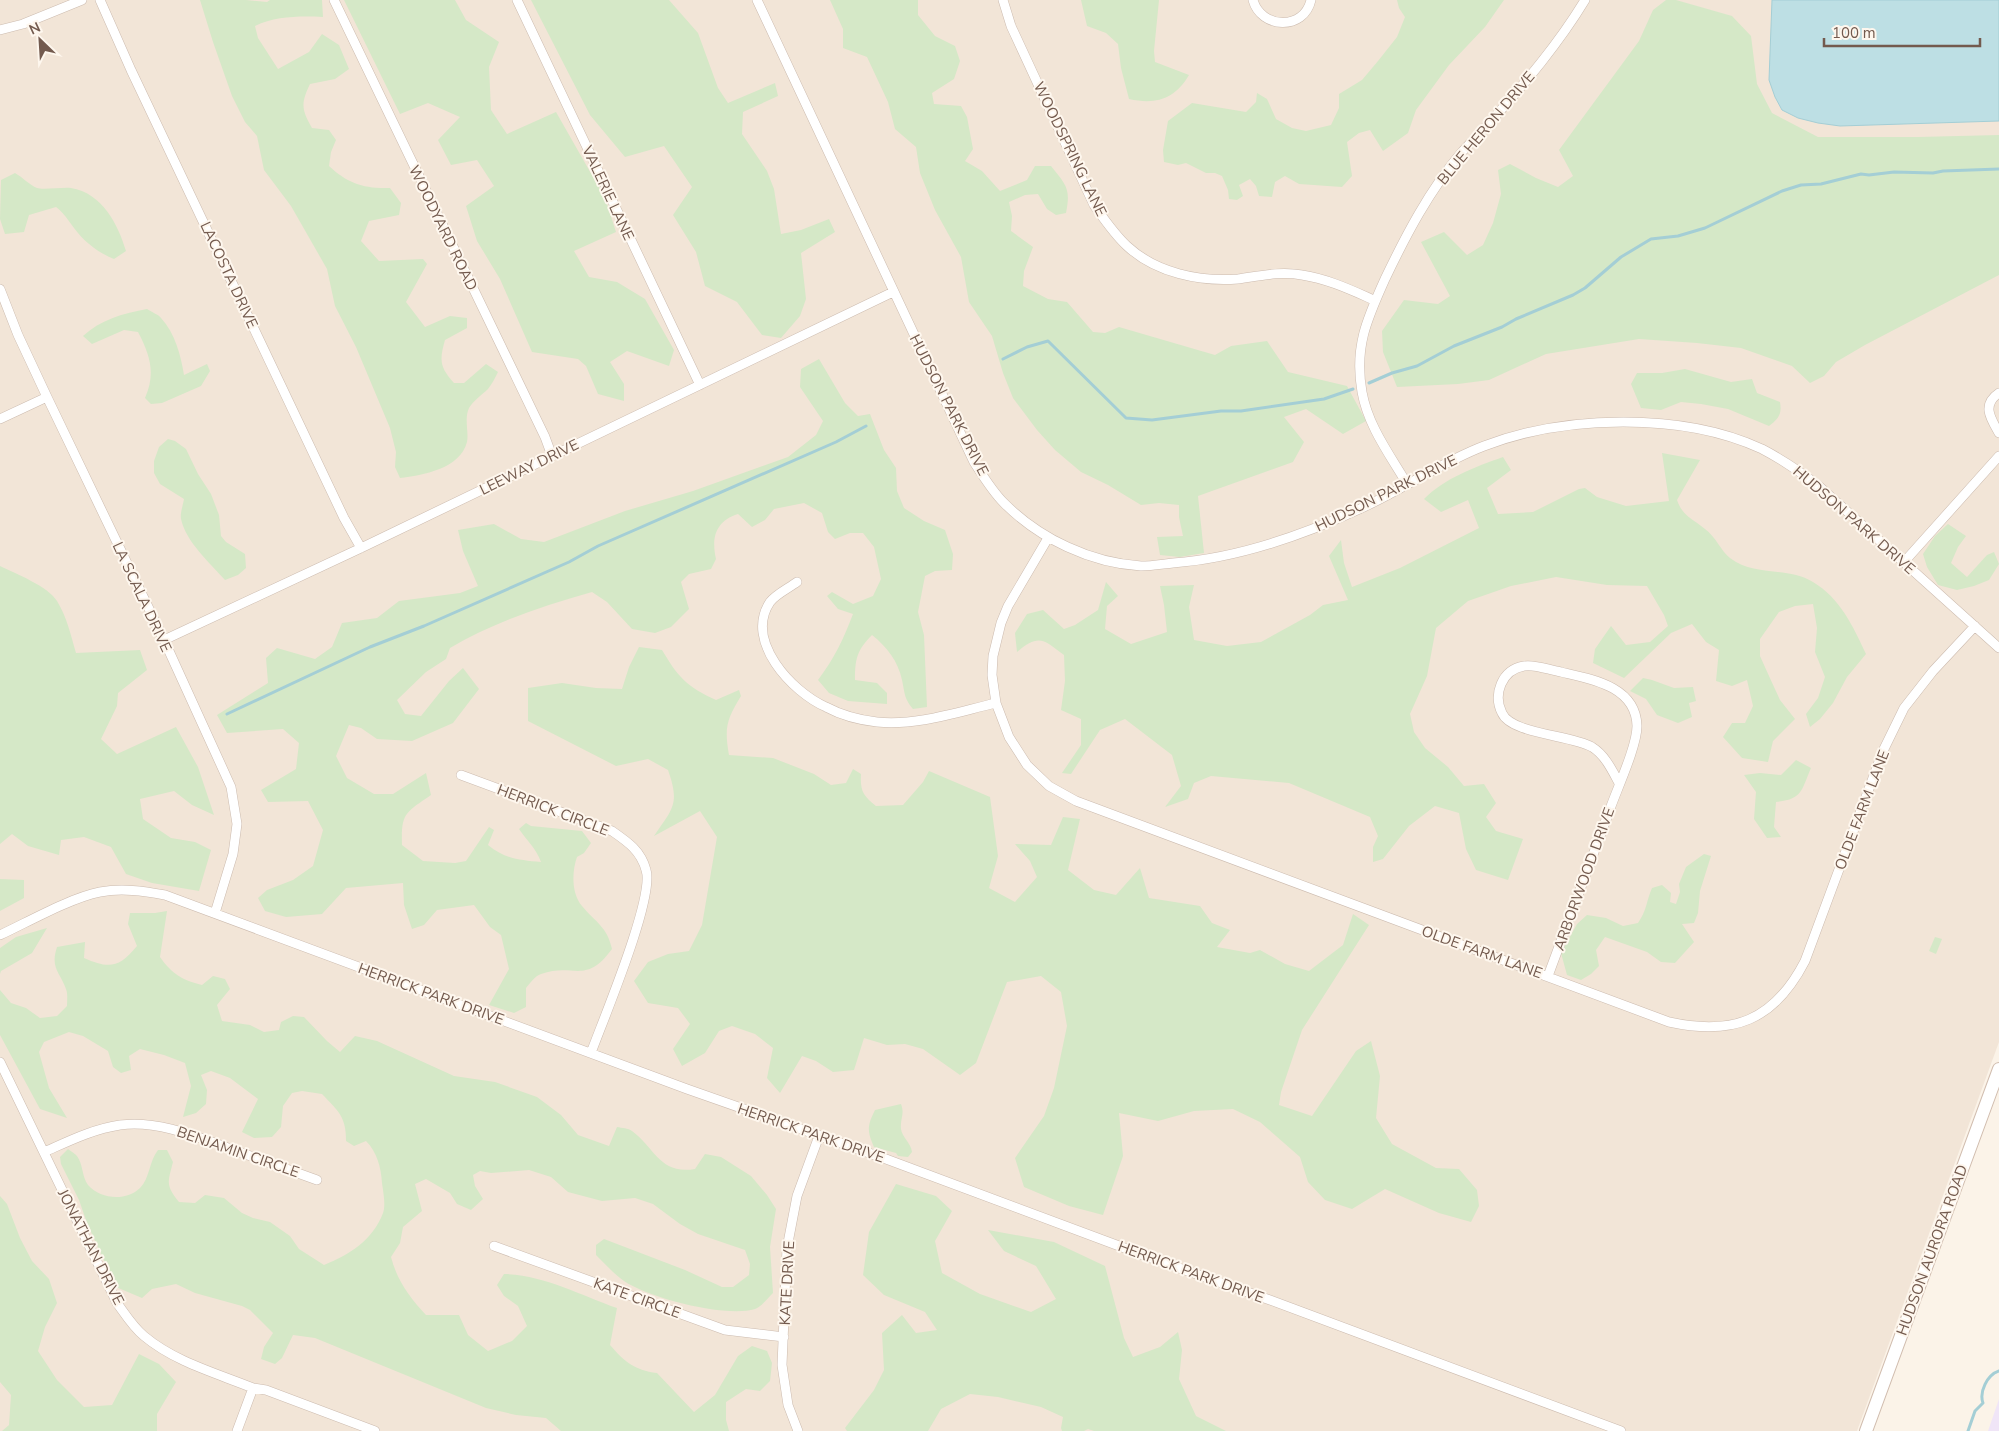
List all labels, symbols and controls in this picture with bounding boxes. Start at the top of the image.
north arrow [15,15,65,65]
scale bar [1824,15,1980,47]
text: N [26,18,43,39]
text: 100 m [1832,23,1876,43]
street label: BLUE HERON DRIVE [1433,67,1539,189]
street label: WOODSPRING LANE [1029,78,1111,220]
street label: VALERIE LANE [577,141,639,244]
street label: WOODYARD ROAD [404,162,482,294]
street label: LACOSTA DRIVE [196,218,262,332]
street label: HUDSON PARK DRIVE [905,331,993,479]
street label: LEEWAY DRIVE [476,434,582,500]
street label: HUDSON PARK DRIVE [1312,450,1460,536]
street label: HUDSON PARK DRIVE [1789,461,1919,579]
street label: LA SCALA DRIVE [108,539,176,655]
street label: OLDE FARM LANE [1830,747,1894,873]
street label: HERRICK CIRCLE [494,779,612,841]
street label: ARBORWOOD DRIVE [1549,805,1619,953]
street label: OLDE FARM LANE [1419,921,1545,983]
street label: HERRICK PARK DRIVE [355,958,507,1030]
street label: HERRICK PARK DRIVE [735,1098,887,1168]
street label: BENJAMIN CIRCLE [174,1122,302,1182]
street label: HUDSON AURORA ROAD [1892,1162,1972,1338]
street label: JONATHAN DRIVE [53,1185,129,1308]
street label: HERRICK PARK DRIVE [1115,1236,1267,1308]
street label: KATE DRIVE [775,1240,799,1326]
street label: KATE CIRCLE [591,1273,683,1323]

